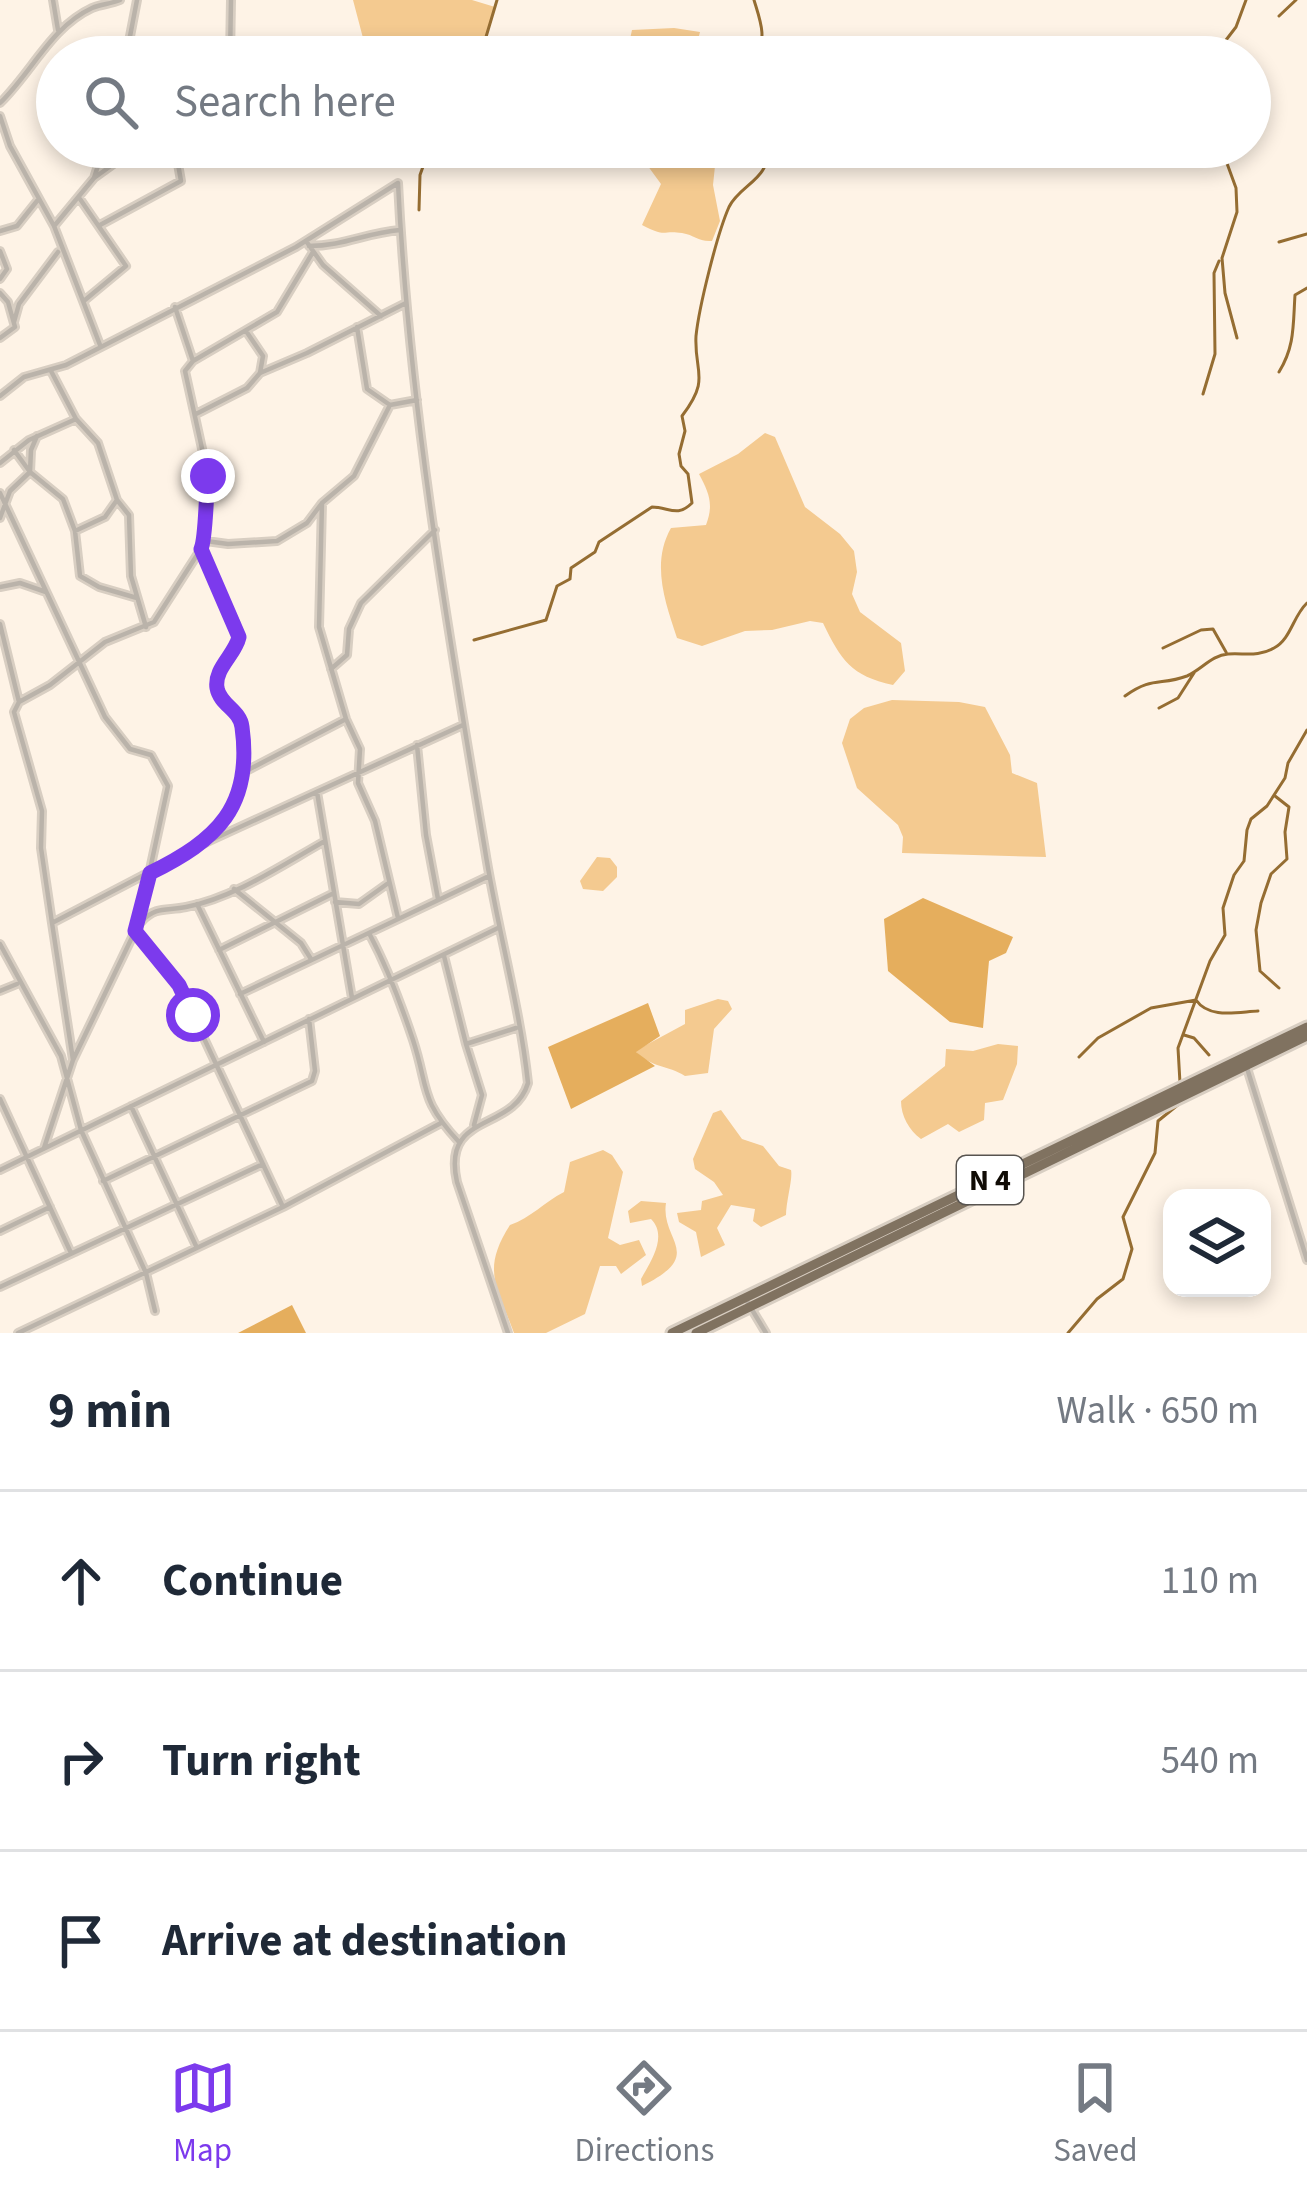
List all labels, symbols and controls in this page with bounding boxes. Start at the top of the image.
search box [36,36,1271,168]
icon: search [78,69,144,135]
text: Search here [174,70,396,134]
route end [181,449,235,503]
route start [166,988,220,1042]
road number: N 4 [957,1156,1023,1204]
map controls [1163,1189,1271,1297]
button: layers [1163,1189,1271,1297]
text: 9 min [48,1375,172,1447]
text: Walk · 650 m [1056,1383,1259,1439]
icon: ahead [48,1548,114,1614]
text: Continue [162,1549,343,1613]
text: 110 m [1161,1553,1259,1609]
icon: right [48,1728,114,1794]
text: Turn right [162,1729,361,1793]
text: 540 m [1161,1733,1259,1789]
icon: arrive [48,1908,114,1974]
text: Arrive at destination [162,1909,567,1973]
tab: Map [170,2055,236,2174]
tab: Directions [575,2055,714,2174]
tab: Saved [1053,2055,1137,2174]

